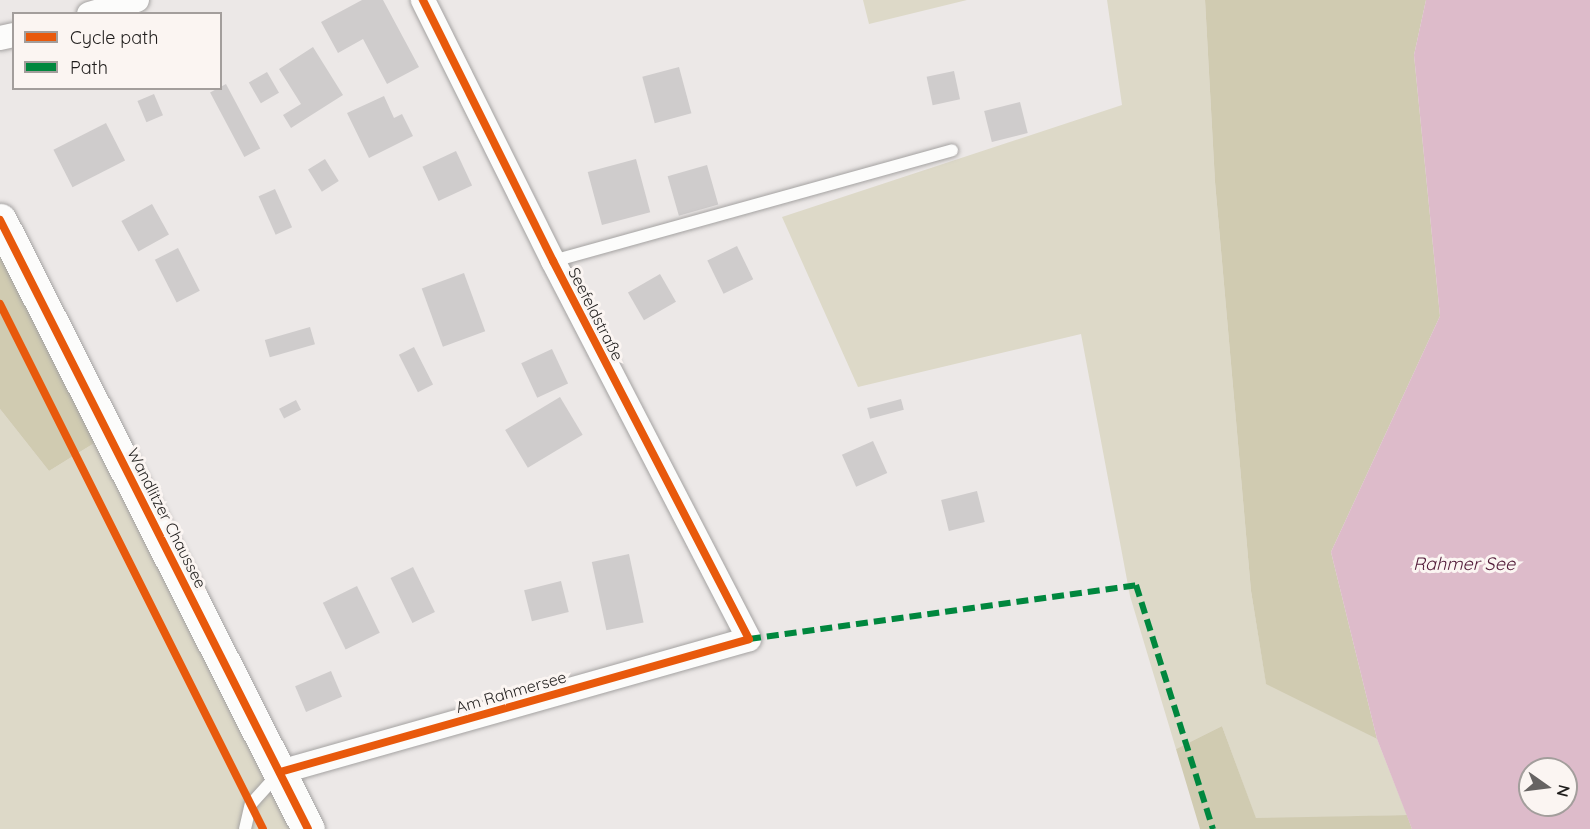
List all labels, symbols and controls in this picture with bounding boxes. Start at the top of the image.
legend [12,12,222,90]
text: Cycle path [70,26,158,49]
text: Path [70,56,108,79]
street label: Seefeldstraße [564,264,628,364]
street label: Wandlitzer Chaussee [123,445,211,591]
water label: Rahmer See [1413,553,1515,575]
street label: Am Rahmersee [453,667,569,717]
north arrow [1518,757,1578,817]
text: N [1552,783,1575,799]

